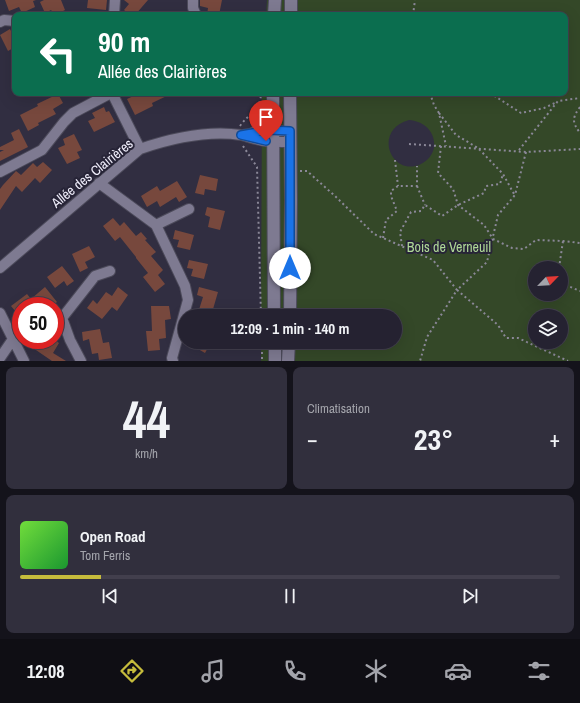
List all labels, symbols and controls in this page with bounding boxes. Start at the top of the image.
text: 90 m [98,23,150,61]
icon: left [32,28,84,80]
text: Allée des Clairières [98,59,227,84]
pin [249,100,283,141]
icon: arrive [255,106,277,128]
street label: Allée des Clairières [47,134,137,212]
park label: Bois de Verneuil [407,238,491,256]
position arrow [269,247,311,289]
north arrow [528,261,568,301]
map controls [528,261,568,349]
speed limit sign: 50 [12,297,64,349]
button: layers [528,309,568,349]
text: 12:09 · 1 min · 140 m [231,318,349,339]
text: 44 [123,384,170,454]
text: Climatisation [307,400,370,417]
text: 23° [414,419,453,459]
text: − [307,424,318,454]
text: + [549,424,560,454]
text: km/h [135,445,158,462]
text: Open Road [80,526,146,547]
text: Tom Ferris [80,547,130,564]
icon: previous [99,585,121,607]
icon: pause [279,585,301,607]
icon: next [459,585,481,607]
icon: directions [118,657,146,685]
icon: music [199,657,227,685]
icon: phone [281,657,309,685]
icon: climate [362,657,390,685]
icon: car [444,657,472,685]
icon: filters [525,657,553,685]
text: 12:08 [27,659,64,684]

